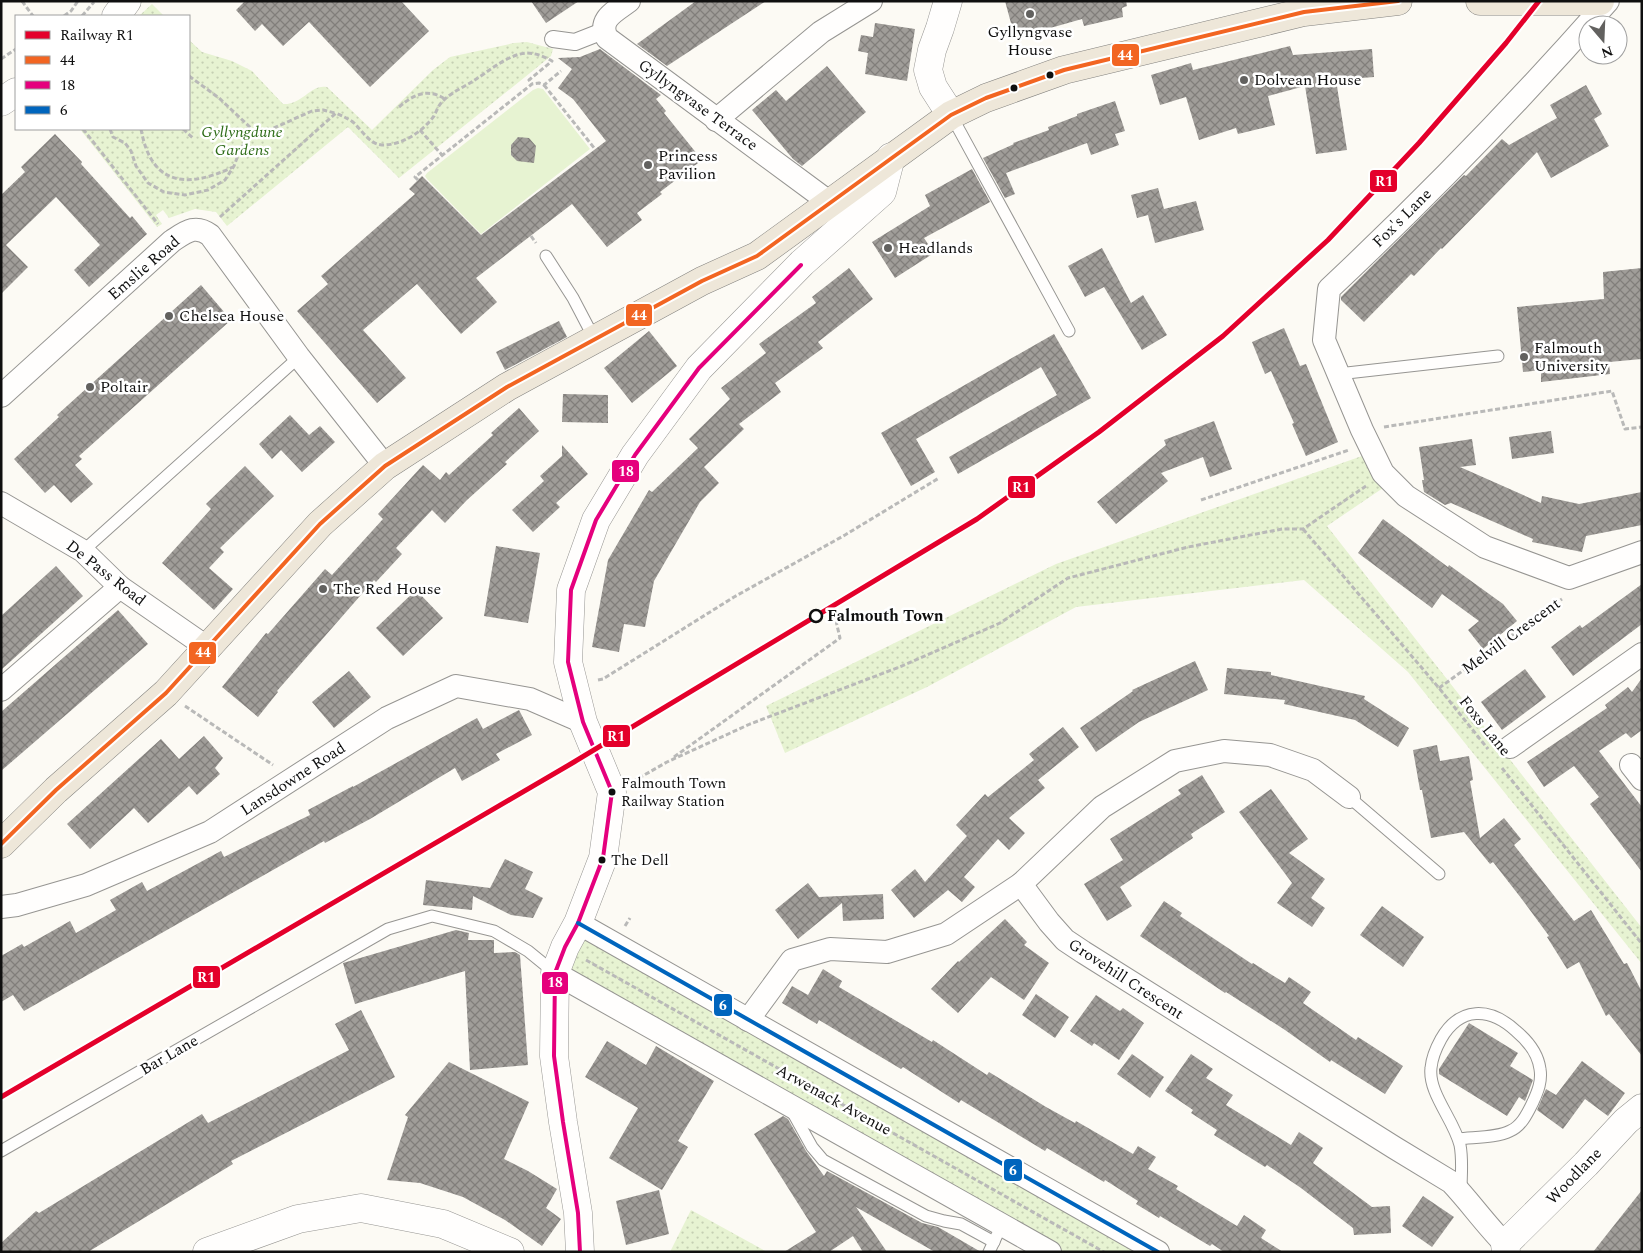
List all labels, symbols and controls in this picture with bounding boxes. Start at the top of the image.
marker: Gyllyngvase House [1024,8,1036,20]
legend [15,15,190,130]
north arrow [1578,15,1628,65]
place label: Gyllyngvase House [987,20,1073,62]
text: Railway R1 [60,24,133,47]
text: N [1598,40,1616,64]
line badge: 44 [1111,43,1140,67]
text: 44 [1117,45,1133,66]
text: 44 [60,49,76,72]
street label: Gyllyngvase Terrace [633,53,763,157]
place label: Dolvean House [1254,68,1362,92]
unlabelled marker [1045,70,1055,80]
text: 18 [60,74,75,97]
marker: Dolvean House [1238,74,1250,86]
unlabelled marker [1009,83,1019,93]
text: 6 [60,99,68,122]
park label: Gyllyngdune Gardens [201,120,283,162]
place label: Princess Pavilion [658,144,718,186]
marker: Princess Pavilion [642,159,654,171]
line badge: R1 [1369,169,1398,193]
text: R1 [1375,171,1393,192]
street label: Fox's Lane [1367,183,1437,253]
street label: Emslie Road [103,230,185,306]
place label: Headlands [898,236,973,260]
marker: Headlands [882,242,894,254]
line badge: 44 [625,303,653,327]
place label: Chelsea House [179,304,284,328]
text: 44 [631,305,647,326]
marker: Chelsea House [163,310,175,322]
place label: Falmouth University [1534,336,1609,378]
marker: Falmouth University [1518,351,1530,363]
place label: Poltair [100,375,148,399]
marker: Poltair [84,381,96,393]
line badge: 18 [611,459,640,483]
text: 18 [618,461,634,482]
line badge: R1 [1007,475,1036,499]
text: R1 [1012,477,1030,498]
street label: De Pass Road [61,534,151,612]
place label: The Red House [333,577,441,601]
marker: The Red House [317,583,329,595]
street label: Melvill Crescent [1457,592,1566,680]
place label: Falmouth Town [827,604,944,628]
marker: Falmouth Town [809,609,823,623]
line badge: 44 [188,641,217,665]
text: 44 [195,642,211,663]
street label: Foxs Lane [1453,691,1517,761]
line badge: R1 [602,724,631,748]
text: R1 [607,726,625,747]
street label: Lansdowne Road [236,736,350,822]
place label: Falmouth Town Railway Station [621,772,727,813]
marker: Falmouth Town Railway Station [607,787,617,797]
place label: The Dell [611,849,669,872]
marker: The Dell [597,855,607,865]
street label: Grovehill Crescent [1064,933,1189,1026]
line badge: R1 [192,965,221,989]
text: R1 [197,967,215,988]
line badge: 18 [541,971,569,995]
text: 18 [547,972,563,993]
line badge: 6 [713,993,733,1017]
text: 6 [719,995,727,1016]
street label: Bar Lane [135,1029,203,1081]
street label: Arwenack Avenue [772,1058,896,1142]
street label: Woodlane [1541,1142,1607,1210]
line badge: 6 [1003,1158,1023,1182]
text: 6 [1009,1160,1017,1181]

